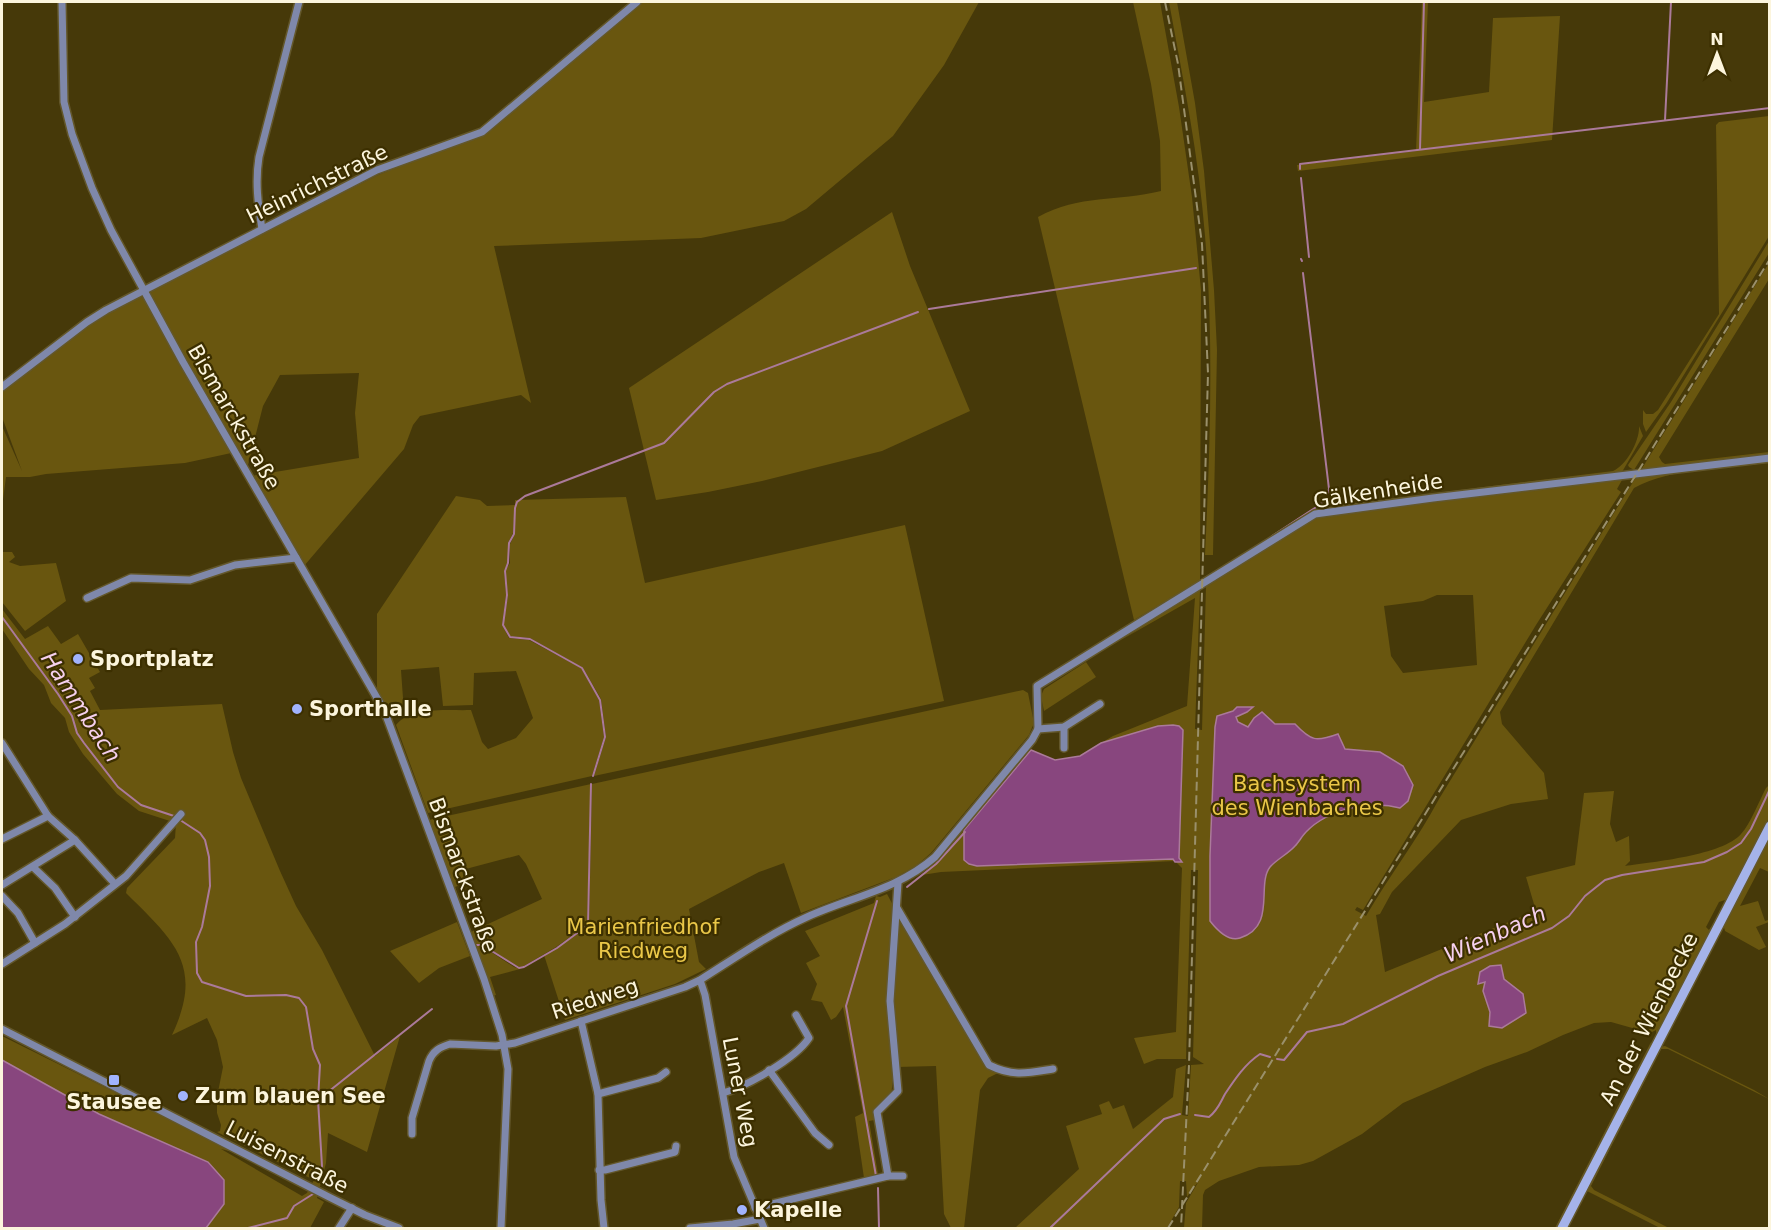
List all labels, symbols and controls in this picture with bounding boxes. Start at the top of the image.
north arrow [1687,24,1747,84]
text: N [1710,30,1724,49]
street label: Heinrichstraße [243,139,391,229]
street label: Bismarckstraße [183,340,285,494]
street label: Gälkenheide [1311,469,1445,513]
water label: Hammbach [36,647,126,767]
place label: Sportplatz [90,647,214,671]
marker: Sportplatz [71,652,85,666]
place label: Sporthalle [309,697,432,721]
marker: Sporthalle [290,702,304,716]
park label: Bachsystem des Wienbaches [1211,772,1383,820]
street label: Bismarckstraße [424,794,502,956]
water label: Wienbach [1440,900,1550,968]
park label: Marienfriedhof Riedweg [566,915,720,963]
street label: An der Wienbecke [1595,929,1703,1109]
street label: Riedweg [548,974,642,1024]
street label: Luner Weg [718,1035,762,1149]
marker: Stausee [107,1073,121,1087]
place label: Zum blauen See [195,1084,386,1108]
marker: Zum blauen See [176,1089,190,1103]
place label: Stausee [66,1090,162,1114]
street label: Luisenstraße [222,1116,352,1198]
place label: Kapelle [754,1198,842,1222]
marker: Kapelle [735,1203,749,1217]

